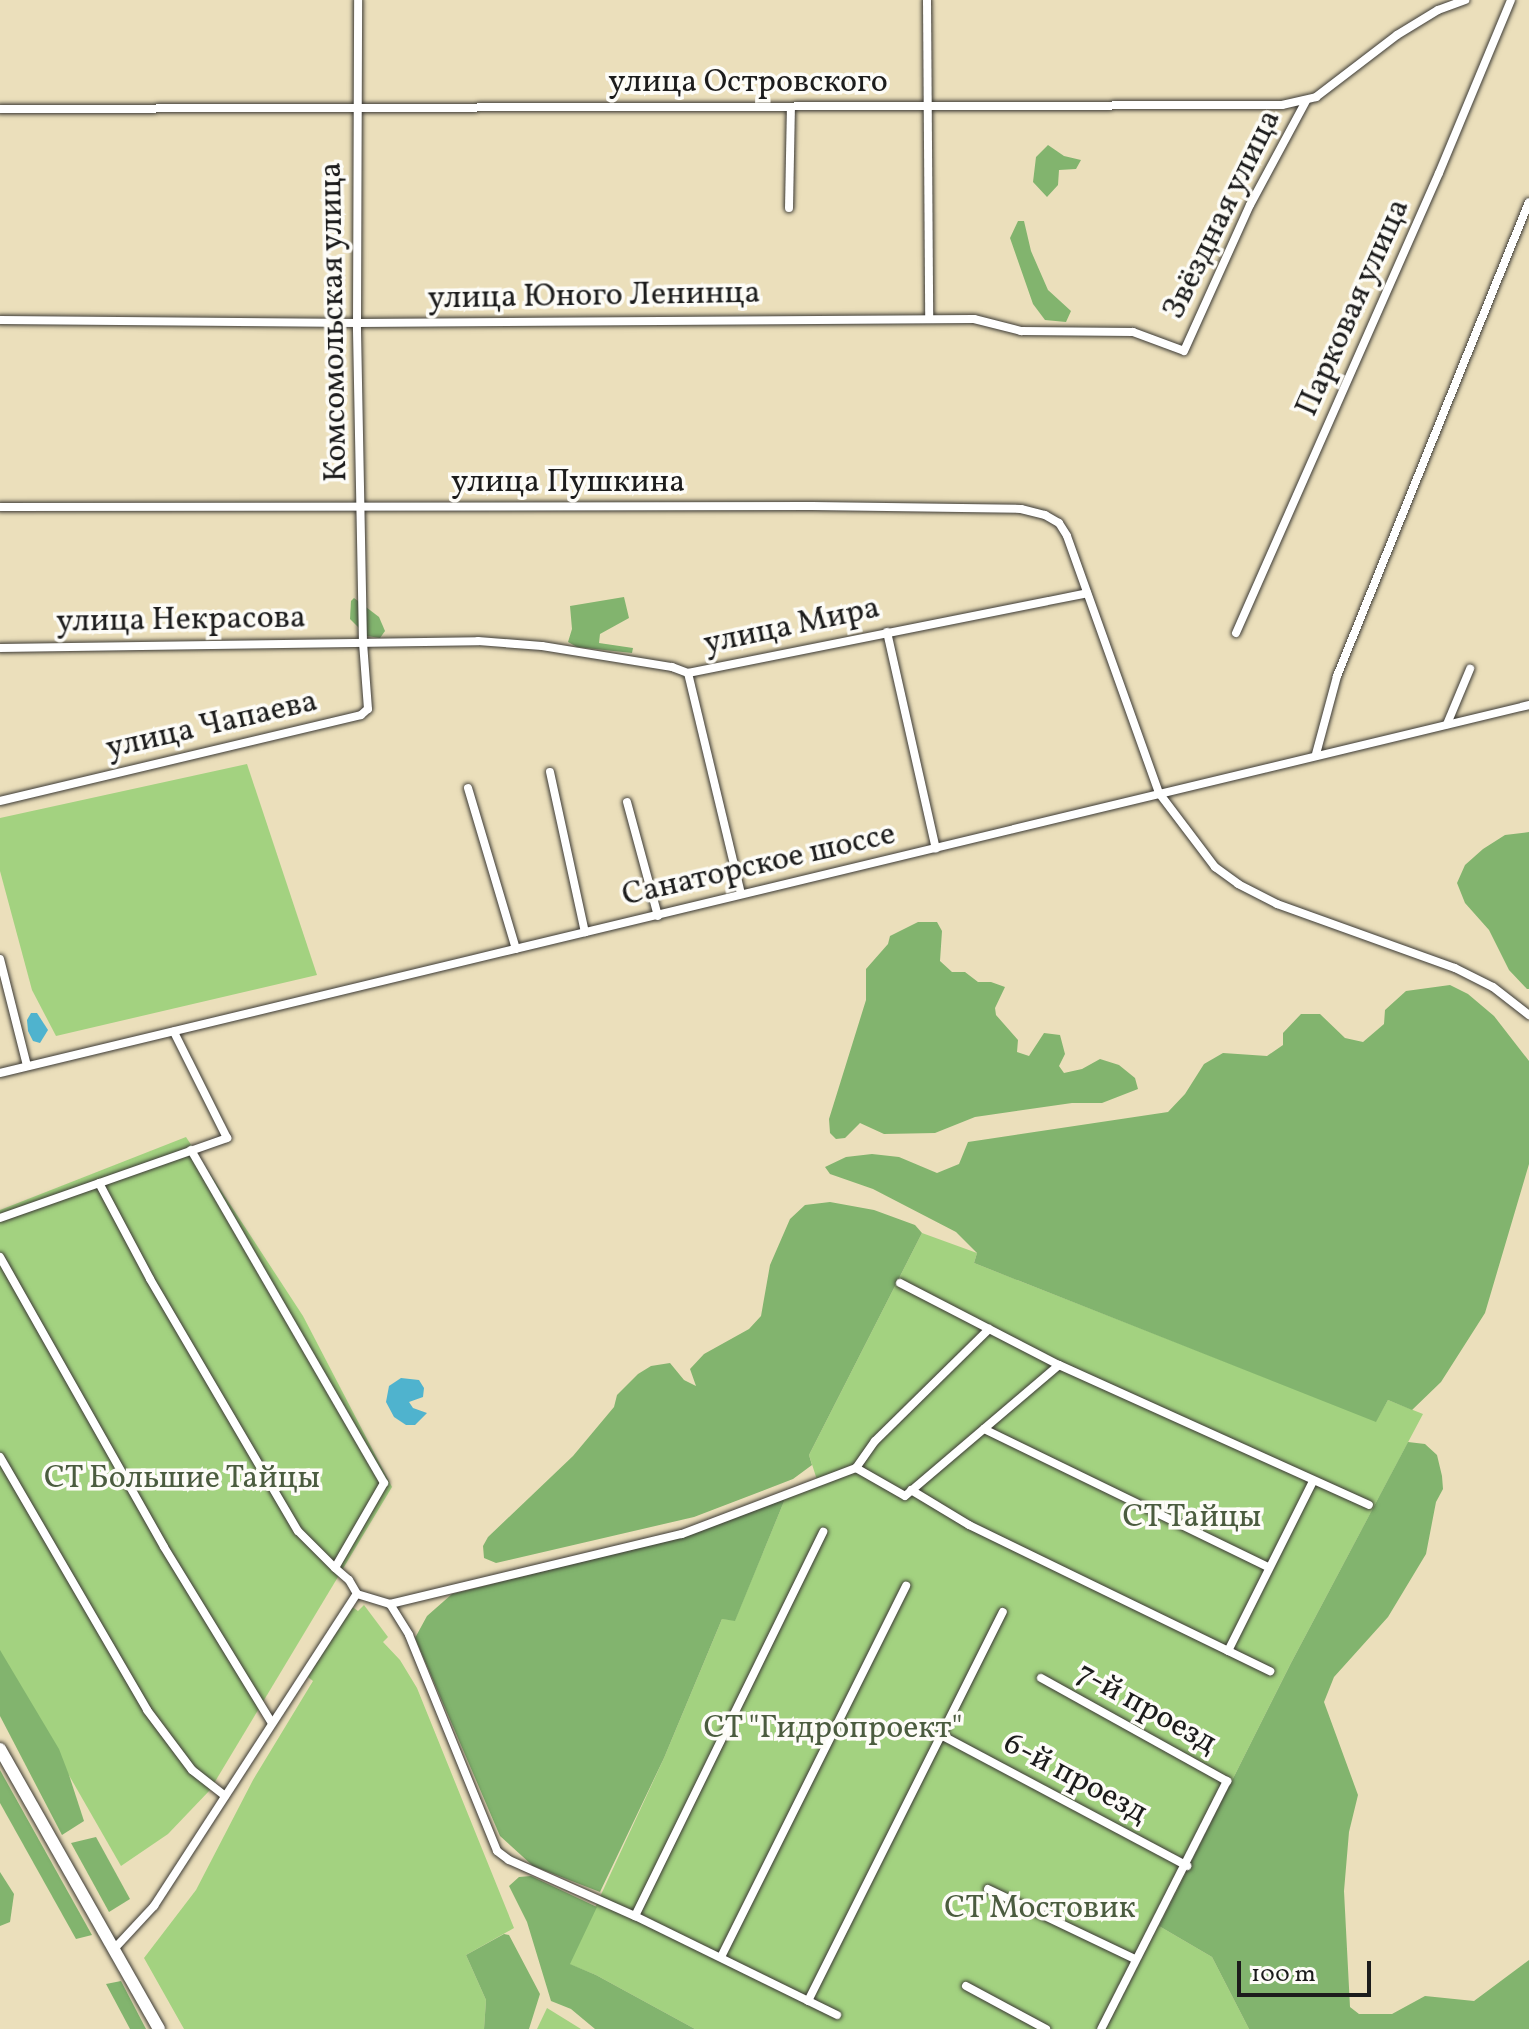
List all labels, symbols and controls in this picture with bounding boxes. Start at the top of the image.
street label: улица Островского [608,64,888,102]
street label: Звёздная улица [1156,104,1290,326]
street label: Комсомольская улица [313,161,357,483]
street label: Парковая улица [1289,193,1419,423]
street label: улица Юного Ленинца [427,275,761,319]
street label: улица Пушкина [451,464,685,502]
street label: улица Мира [700,590,884,664]
street label: улица Некрасова [56,600,306,642]
street label: улица Чапаева [103,683,321,769]
street label: Санаторское шоссе [619,816,899,916]
park label: СТ Большие Тайцы [43,1460,321,1498]
park label: СТ Тайцы [1122,1499,1262,1537]
street label: 7-й проезд [1069,1655,1223,1763]
park label: СТ "Гидропроект" [703,1710,963,1748]
street label: 6-й проезд [996,1725,1154,1833]
park label: СТ Мостовик [944,1890,1136,1928]
scale bar [1241,1945,1375,1995]
text: 100 m [1251,1958,1316,1992]

